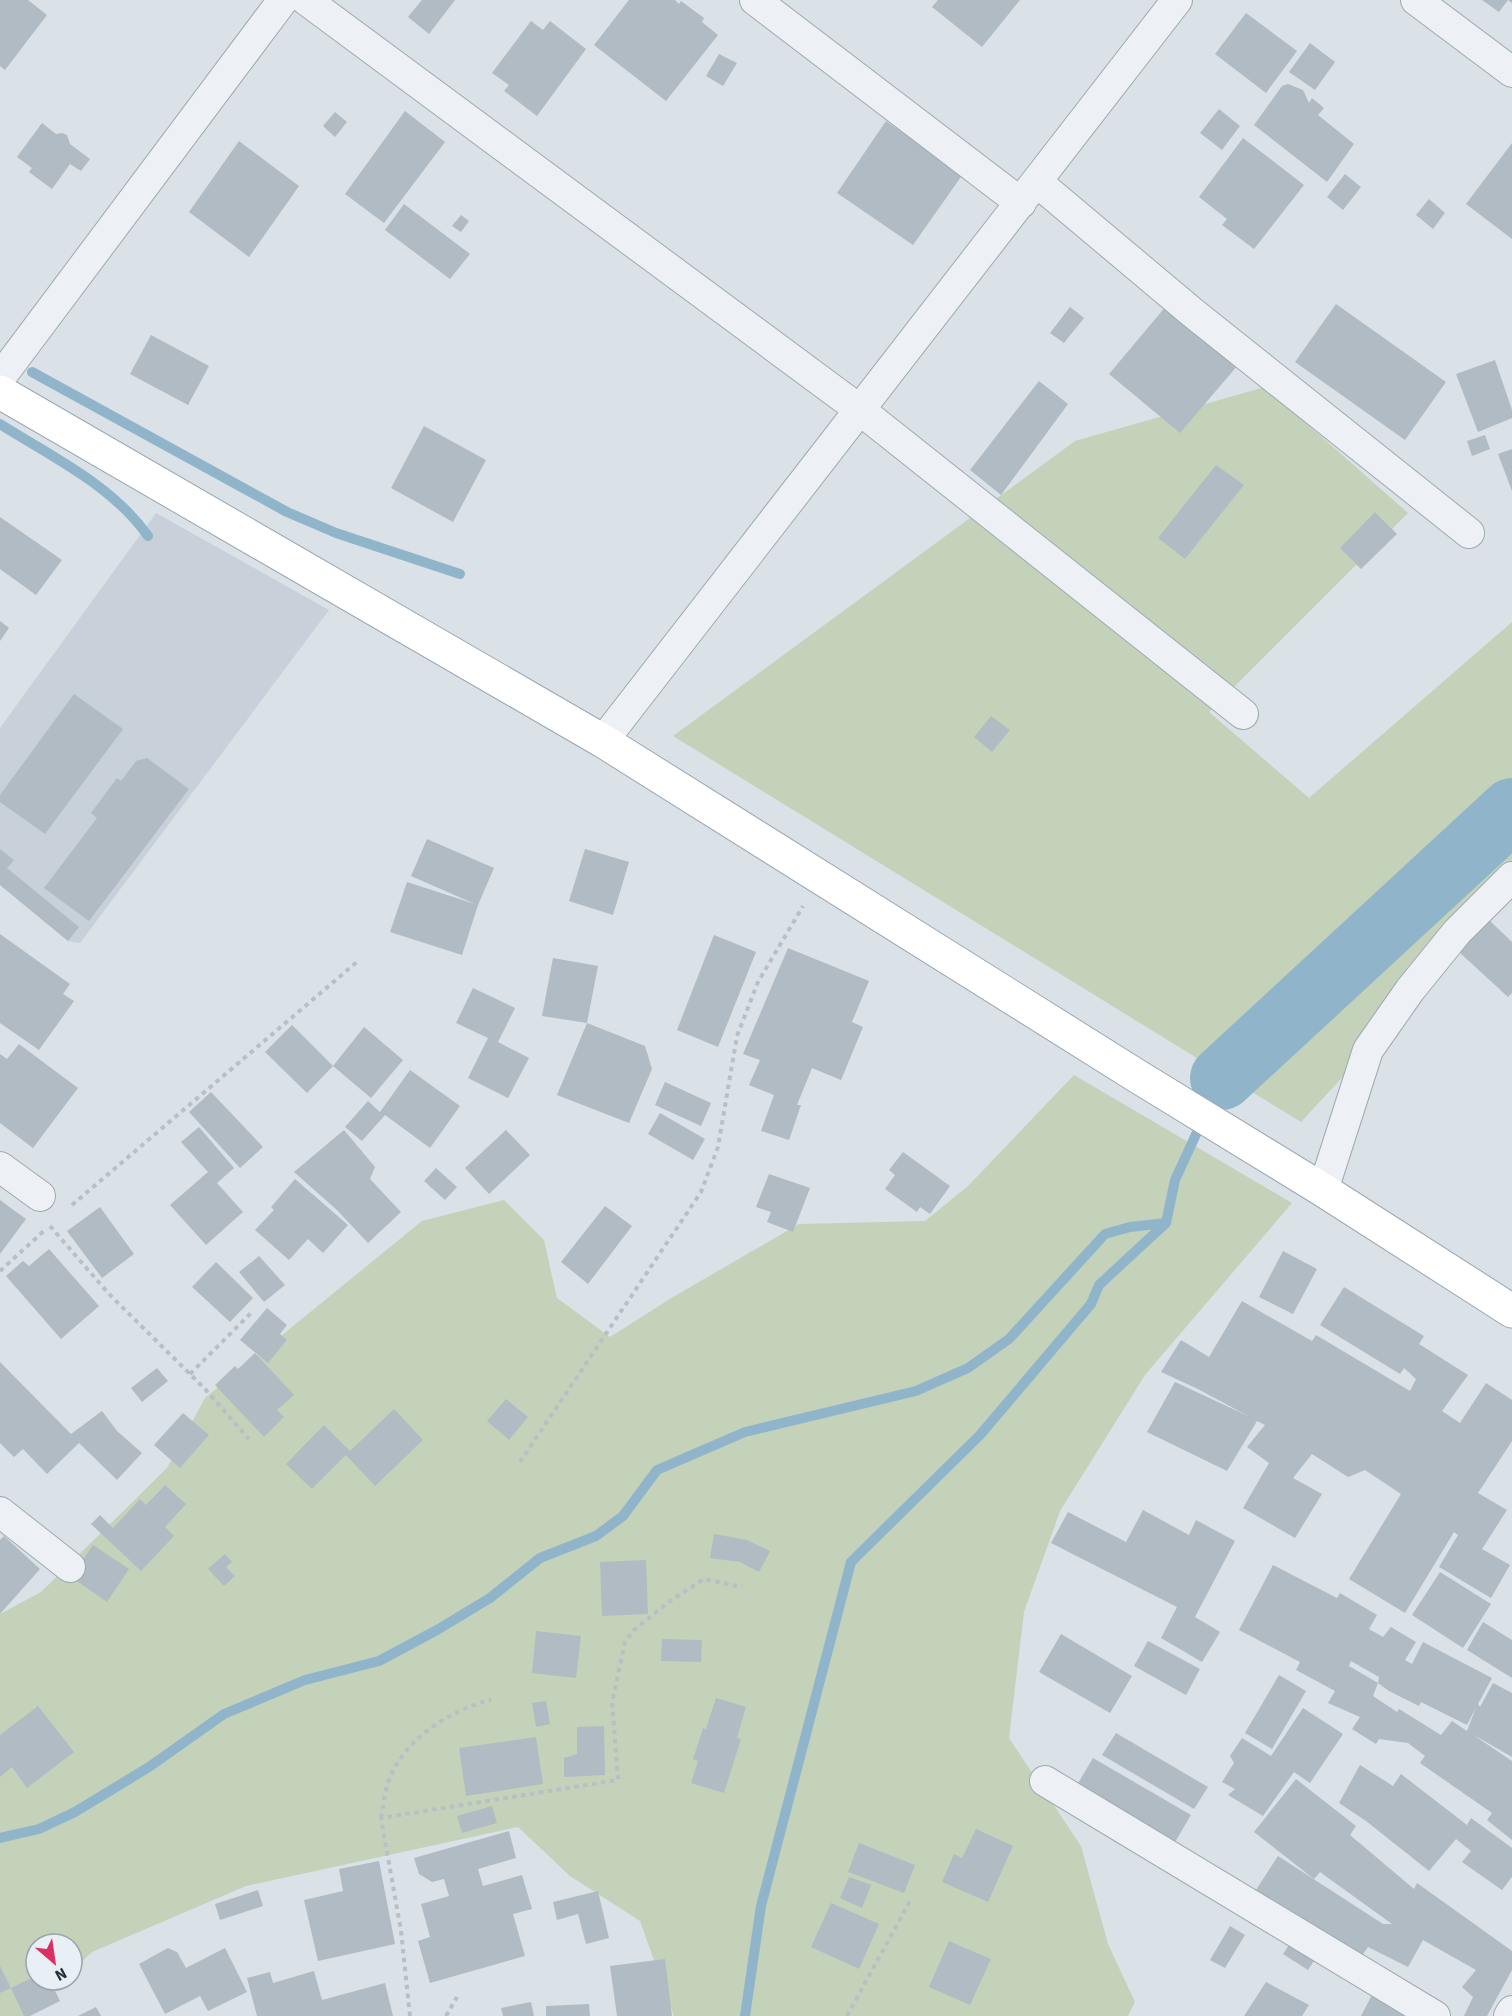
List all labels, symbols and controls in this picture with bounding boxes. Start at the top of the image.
north arrow [24,1932,84,1992]
text: N [51,1962,71,1986]

